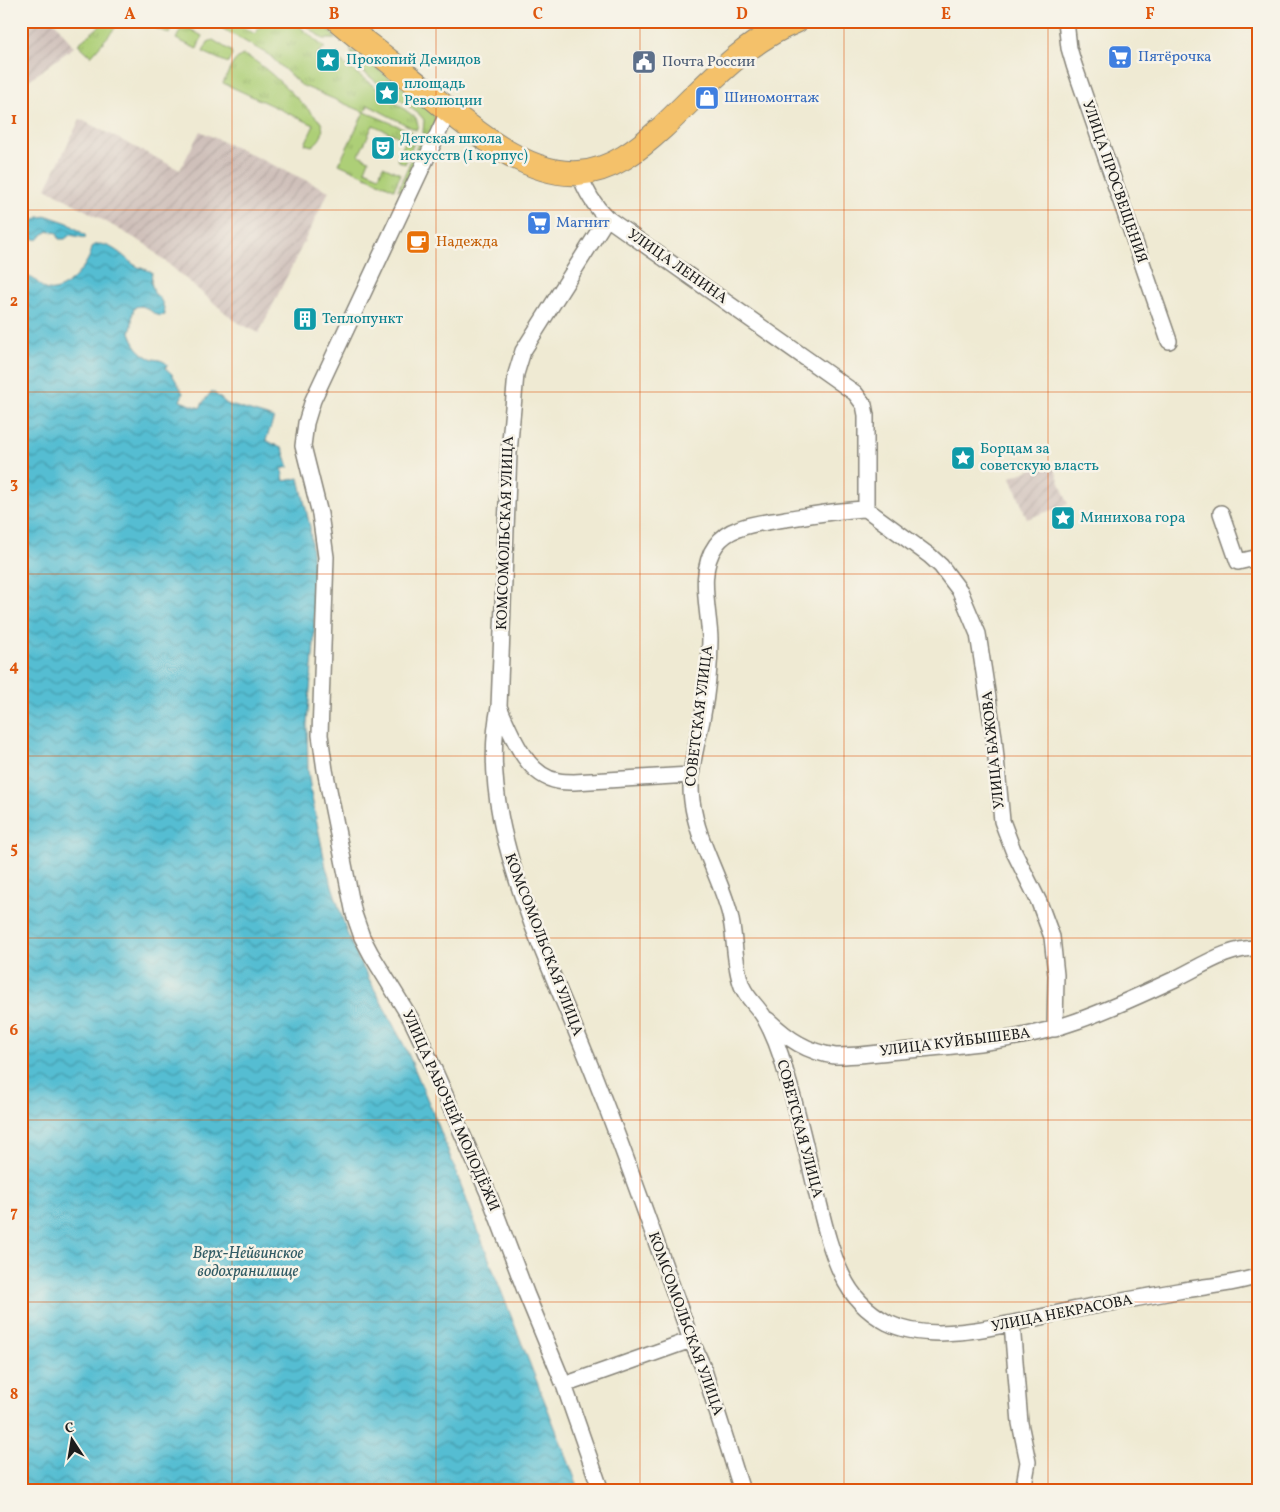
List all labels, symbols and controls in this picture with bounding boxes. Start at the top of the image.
text: A [124,4,136,26]
text: B [329,4,340,26]
text: C [533,4,543,26]
text: D [736,4,748,26]
text: E [941,4,951,26]
text: F [1145,4,1155,26]
supermarket icon: Пятёрочка [1107,44,1133,70]
place icon: Прокопий Демидов [315,47,341,73]
place label: Пятёрочка [1138,47,1212,68]
public building icon: Почта России [631,49,657,75]
place label: Прокопий Демидов [346,50,481,71]
place label: Почта России [662,52,755,73]
place label: площадь Революции [404,74,482,112]
place icon: площадь Революции [374,80,400,106]
shop icon: Шиномонтаж [694,85,720,111]
place label: Шиномонтаж [724,88,819,109]
street label: УЛИЦА ПРОСВЕЩЕНИЯ [1076,98,1152,266]
text: 1 [11,109,17,131]
place label: Детская школа искусств (I корпус) [400,129,528,167]
theatre icon: Детская школа искусств (I корпус) [370,135,396,161]
supermarket icon: Магнит [526,210,552,236]
place label: Магнит [556,213,610,234]
street label: УЛИЦА ЛЕНИНА [622,224,732,310]
cafe icon: Надежда [405,229,431,255]
place label: Надежда [436,232,498,253]
text: 2 [10,291,18,313]
building icon: Теплопункт [292,306,318,332]
place label: Теплопункт [322,309,403,330]
street label: КОМСОМОЛЬСКАЯ УЛИЦА [492,435,520,630]
place label: Борцам за советскую власть [980,439,1099,477]
place icon: Борцам за советскую власть [950,445,976,471]
text: 3 [10,473,18,495]
place icon: Минихова гора [1050,505,1076,531]
place label: Минихова гора [1080,508,1185,529]
street label: СОВЕТСКАЯ УЛИЦА [681,644,719,788]
text: 4 [9,656,19,678]
street label: УЛИЦА БАЖОВА [977,689,1011,810]
text: 5 [10,838,18,860]
street label: КОМСОМОЛЬСКАЯ УЛИЦА [498,851,588,1040]
street label: УЛИЦА РАБОЧЕЙ МОЛОДЁЖИ [396,1007,504,1215]
text: 6 [10,1020,19,1042]
street label: УЛИЦА КУЙБЫШЕВА [878,1023,1032,1063]
street label: СОВЕТСКАЯ УЛИЦА [770,1058,828,1201]
text: 7 [10,1202,18,1224]
street label: КОМСОМОЛЬСКАЯ УЛИЦА [642,1229,728,1419]
water label: Верх-Нейвинское водохранилище [193,1243,304,1283]
street label: УЛИЦА НЕКРАСОВА [990,1290,1135,1338]
text: 8 [10,1384,18,1406]
north arrow [48,1414,98,1464]
text: С [63,1419,76,1439]

